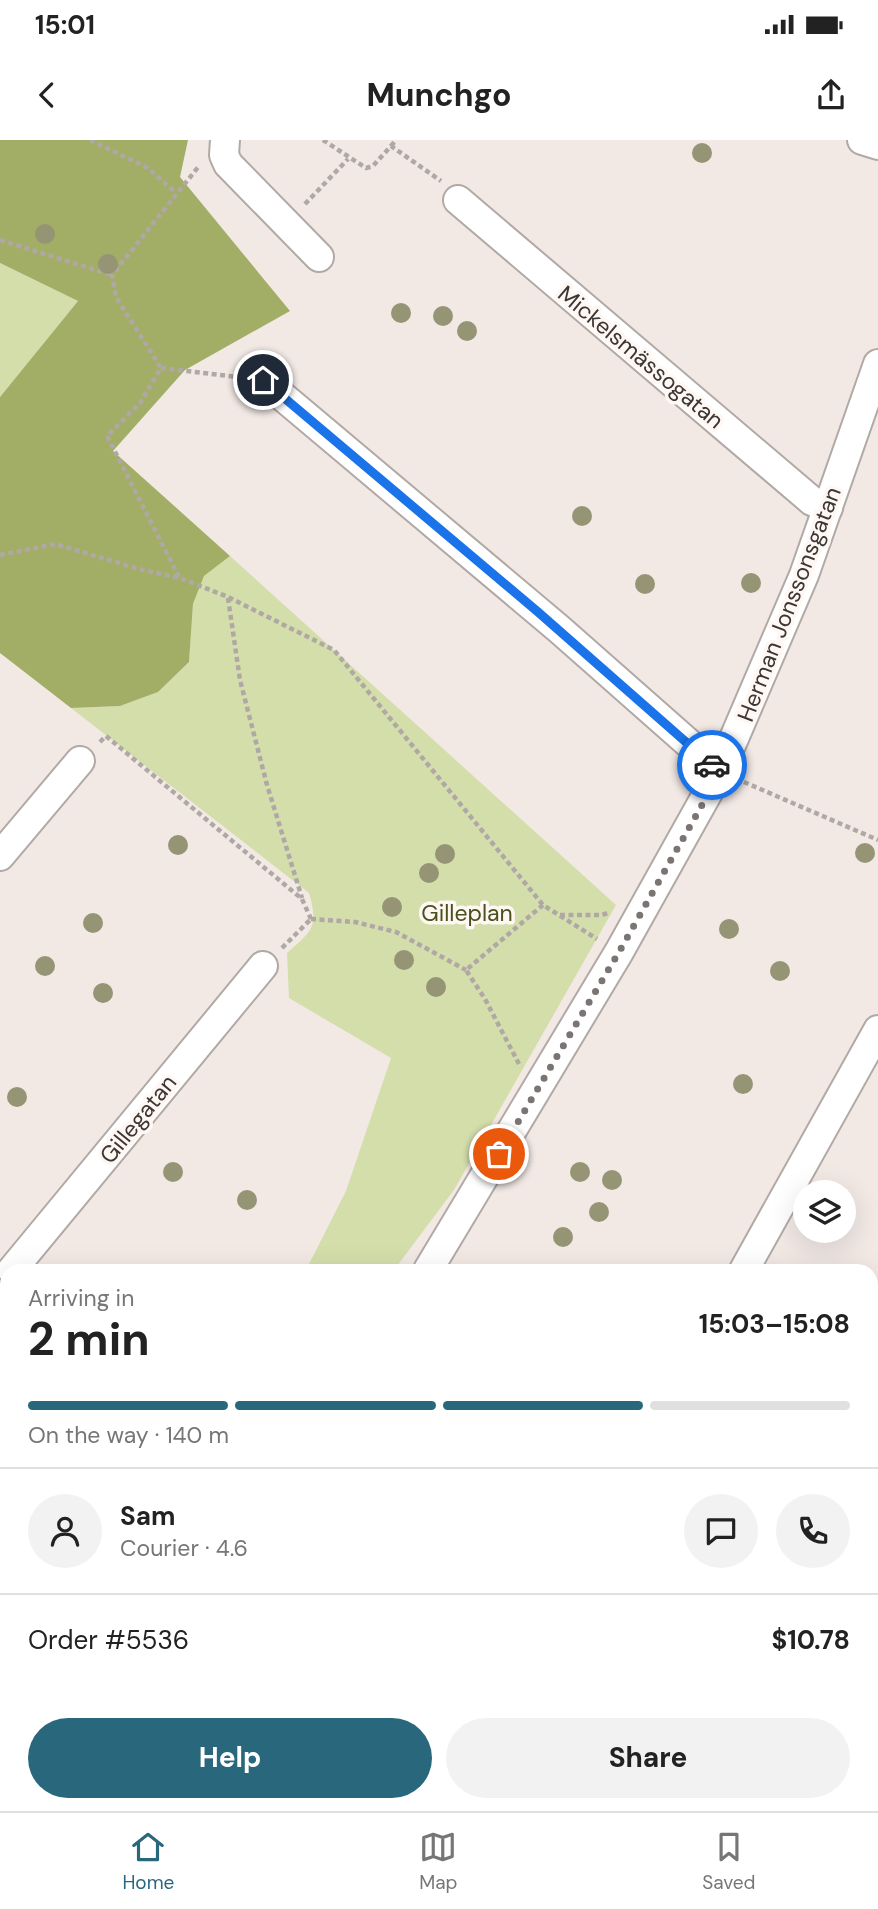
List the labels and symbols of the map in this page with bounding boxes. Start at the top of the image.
street label: Mickelsmässogatan [552,279,730,435]
pin [233,350,293,410]
street label: Herman Jonssonsgatan [730,482,848,726]
courier [677,730,747,800]
park label: Gilleplan [421,898,513,928]
street label: Gillegatan [93,1068,183,1170]
pin [469,1124,529,1184]

